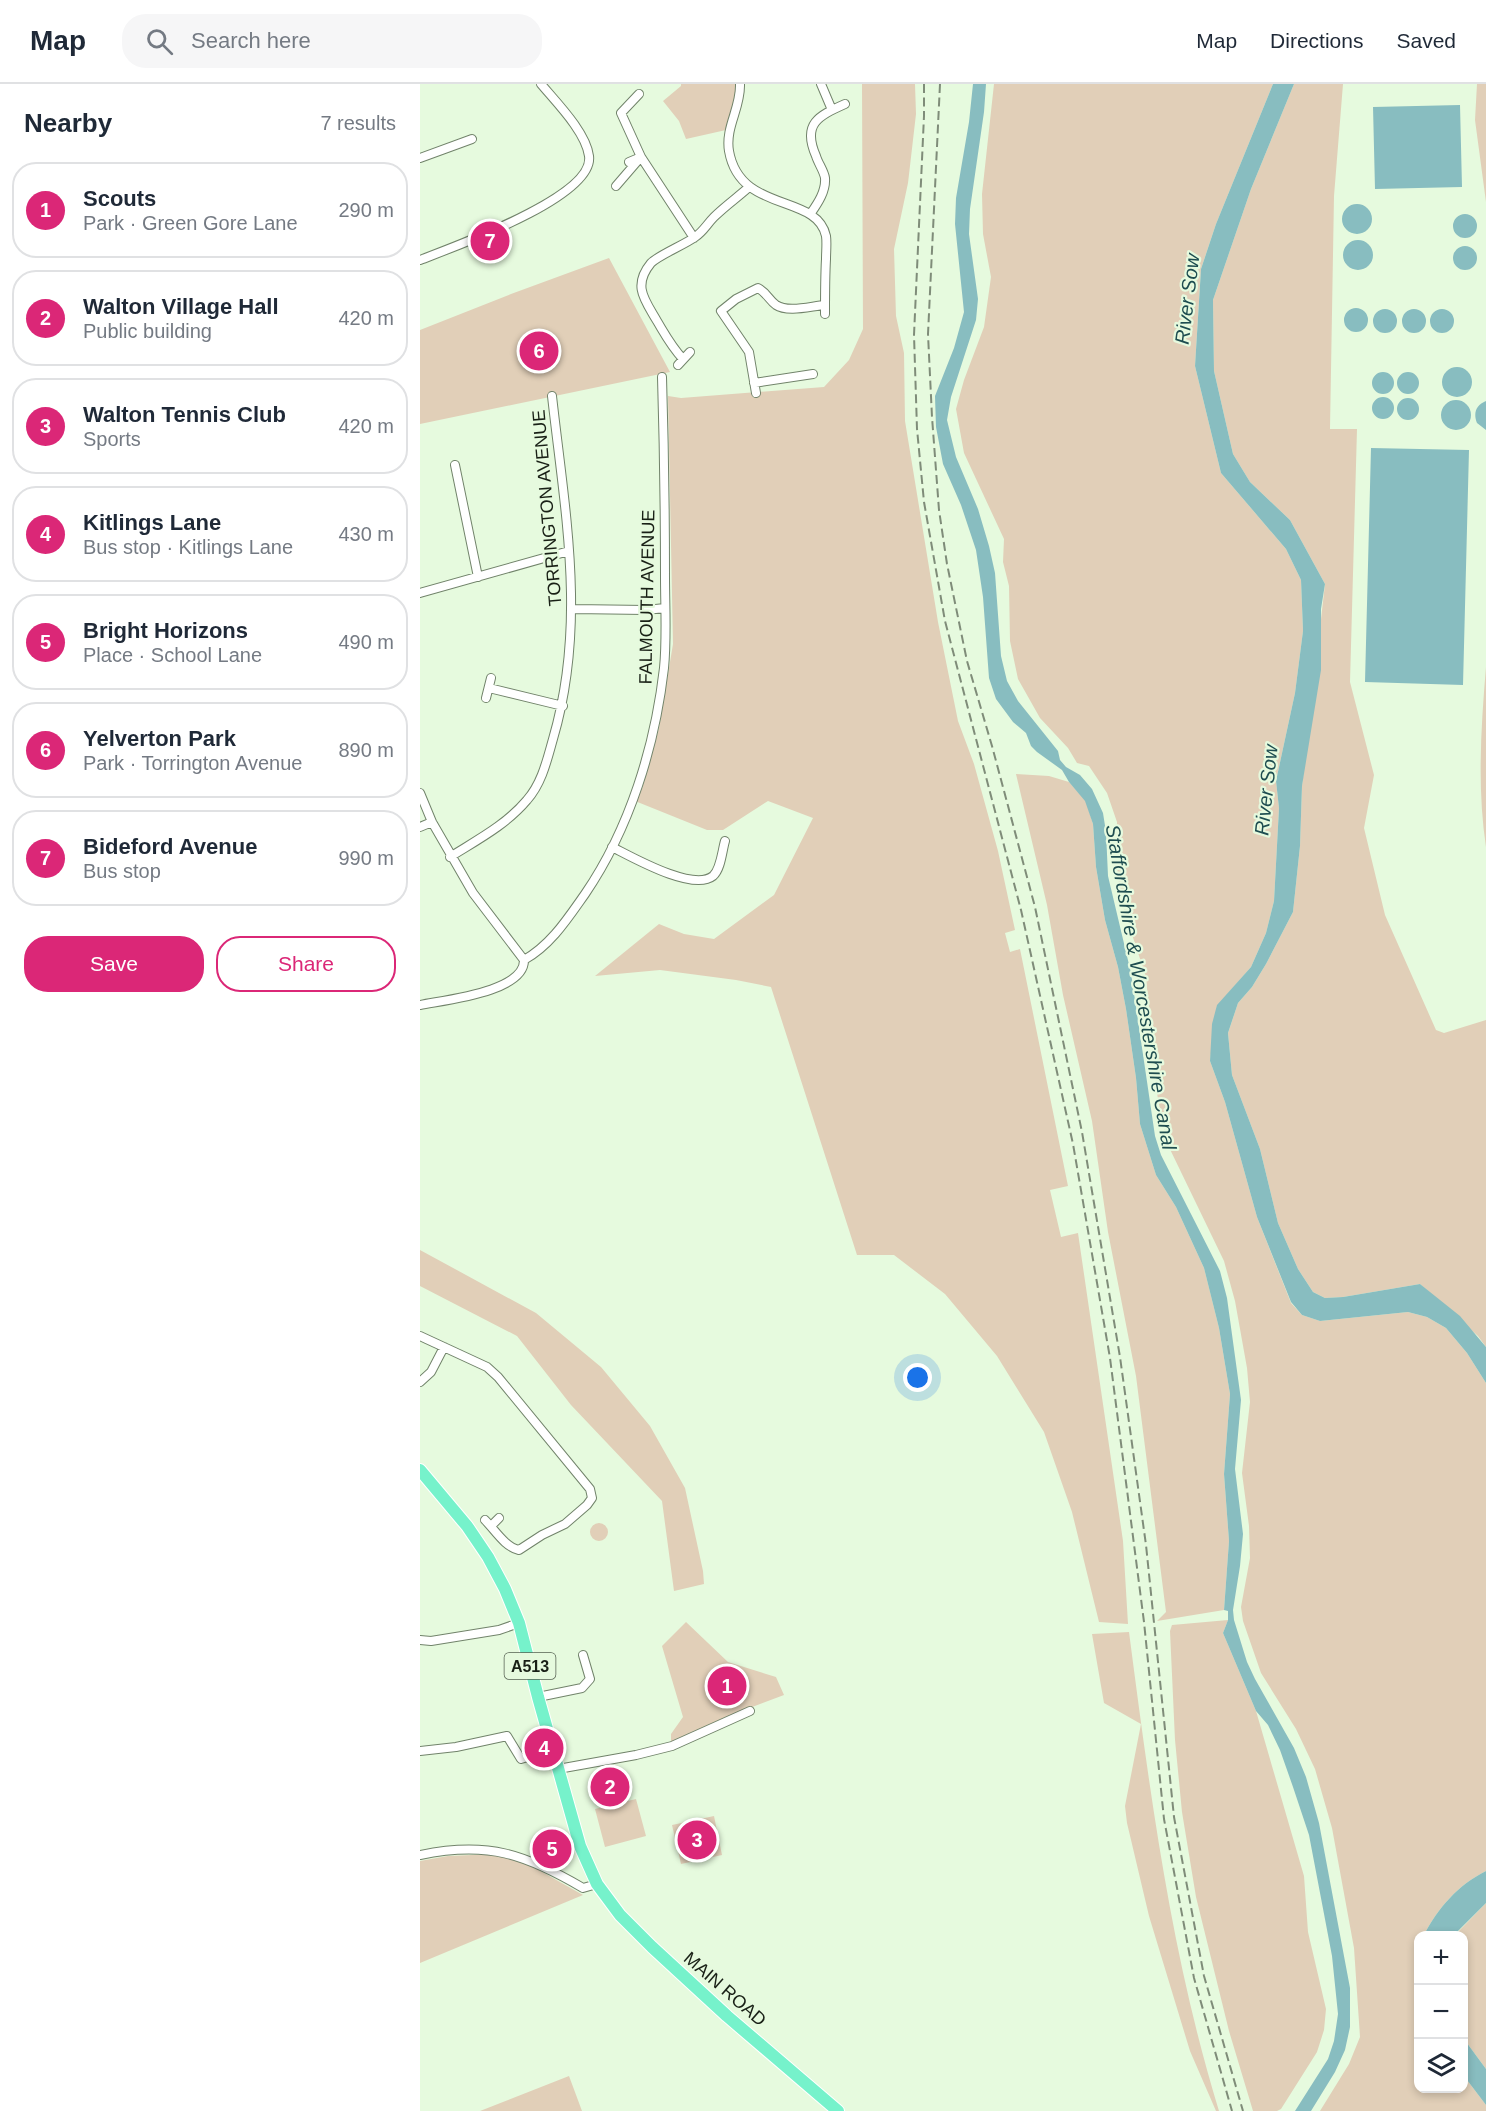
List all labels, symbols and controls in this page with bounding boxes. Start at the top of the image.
search box [122,14,542,68]
text: Map [30,25,86,56]
icon: search [143,25,176,58]
text: Search here [191,28,311,53]
text: Map [1196,29,1237,52]
text: Directions [1270,29,1363,52]
text: Saved [1396,29,1456,52]
text: Nearby [24,108,112,138]
text: 7 results [320,112,396,134]
text: Scouts [83,186,156,211]
text: 1 [40,199,51,221]
text: 290 m [338,199,394,221]
text: Park · Green Gore Lane [83,212,298,234]
pin: 7 [470,218,510,264]
water label: River Sow [1171,251,1204,346]
text: Walton Village Hall [83,294,279,319]
text: 2 [40,307,51,329]
text: 420 m [338,307,394,329]
text: Public building [83,320,212,342]
pin: 6 [520,328,558,374]
text: Walton Tennis Club [83,402,286,427]
street label: TORRINGTON AVENUE [528,409,566,607]
text: 3 [40,415,51,437]
text: 420 m [338,415,394,437]
text: Sports [83,428,141,450]
street label: FALMOUTH AVENUE [635,509,659,685]
text: Kitlings Lane [83,510,221,535]
text: 4 [40,523,51,545]
text: 430 m [338,523,394,545]
text: Bus stop · Kitlings Lane [83,536,293,558]
text: Bright Horizons [83,618,248,643]
text: 5 [40,631,51,653]
text: 490 m [338,631,394,653]
text: Place · School Lane [83,644,262,666]
text: Yelverton Park [83,726,236,751]
text: 6 [40,739,51,761]
text: 890 m [338,739,394,761]
water label: River Sow [1250,742,1282,836]
text: Park · Torrington Avenue [83,752,302,774]
water label: Staffordshire & Worcestershire Canal [1102,823,1181,1152]
text: Bideford Avenue [83,834,257,859]
text: 7 [40,847,51,869]
text: 990 m [338,847,394,869]
text: Bus stop [83,860,161,882]
button: Save [24,936,204,992]
button: Share [216,936,396,992]
your location [903,1363,932,1392]
road number: A513 [504,1653,556,1679]
pin: 1 [708,1664,746,1708]
pin: 4 [524,1726,564,1770]
pin: 2 [590,1764,630,1810]
pin: 3 [678,1818,716,1862]
pin: 5 [532,1826,572,1872]
map controls [1414,1931,1468,2093]
button: + [1414,1931,1468,1985]
street label: MAIN ROAD [680,1948,770,2030]
button: − [1414,1985,1468,2039]
button: layers [1414,2039,1468,2093]

